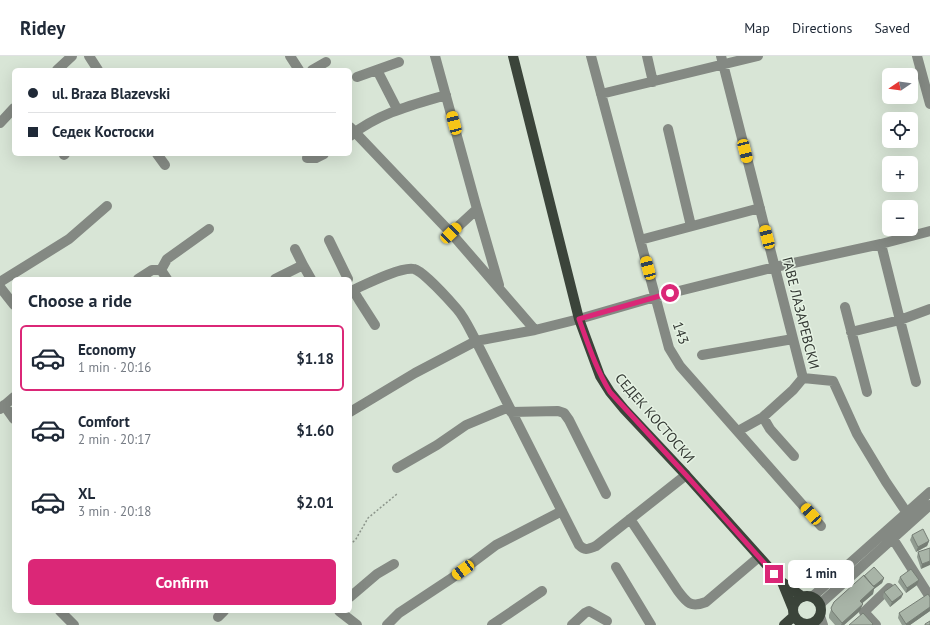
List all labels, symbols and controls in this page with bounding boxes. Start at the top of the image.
text: Ridey [20,16,65,40]
text: Map [744,19,770,37]
text: Directions [792,19,852,37]
text: Saved [874,19,910,37]
north arrow [882,68,918,104]
map controls [882,68,918,236]
text: ul. Braza Blazevski [52,84,170,103]
car [445,110,463,136]
button: locate [882,112,918,148]
text: Седек Костоски [52,122,154,141]
car [736,138,754,164]
button: + [882,156,918,192]
button: − [882,200,918,236]
car [438,220,464,246]
car [758,224,776,250]
car [639,255,657,281]
street label: ГАВЕ ЛАЗАРЕВСКИ [778,255,824,371]
route start [661,284,679,302]
text: Choose a ride [28,289,132,312]
street label: 143 [669,319,693,347]
icon: car [30,340,66,376]
text: Economy [78,340,136,359]
text: $1.18 [296,349,334,368]
text: 1 min · 20:16 [78,359,151,376]
street label: СЕДЕК КОСТОСКИ [611,369,699,467]
icon: car [30,412,66,448]
text: Comfort [78,412,130,431]
text: $1.60 [296,421,334,440]
text: 2 min · 20:17 [78,431,151,448]
icon: car [30,484,66,520]
text: XL [78,484,95,503]
text: $2.01 [296,493,334,512]
car [799,501,823,527]
text: 3 min · 20:18 [78,503,151,520]
car [450,558,476,582]
button: Confirm [28,559,336,605]
callout: 1 min [788,560,854,588]
route end [765,565,783,583]
text: 1 min [805,565,837,582]

